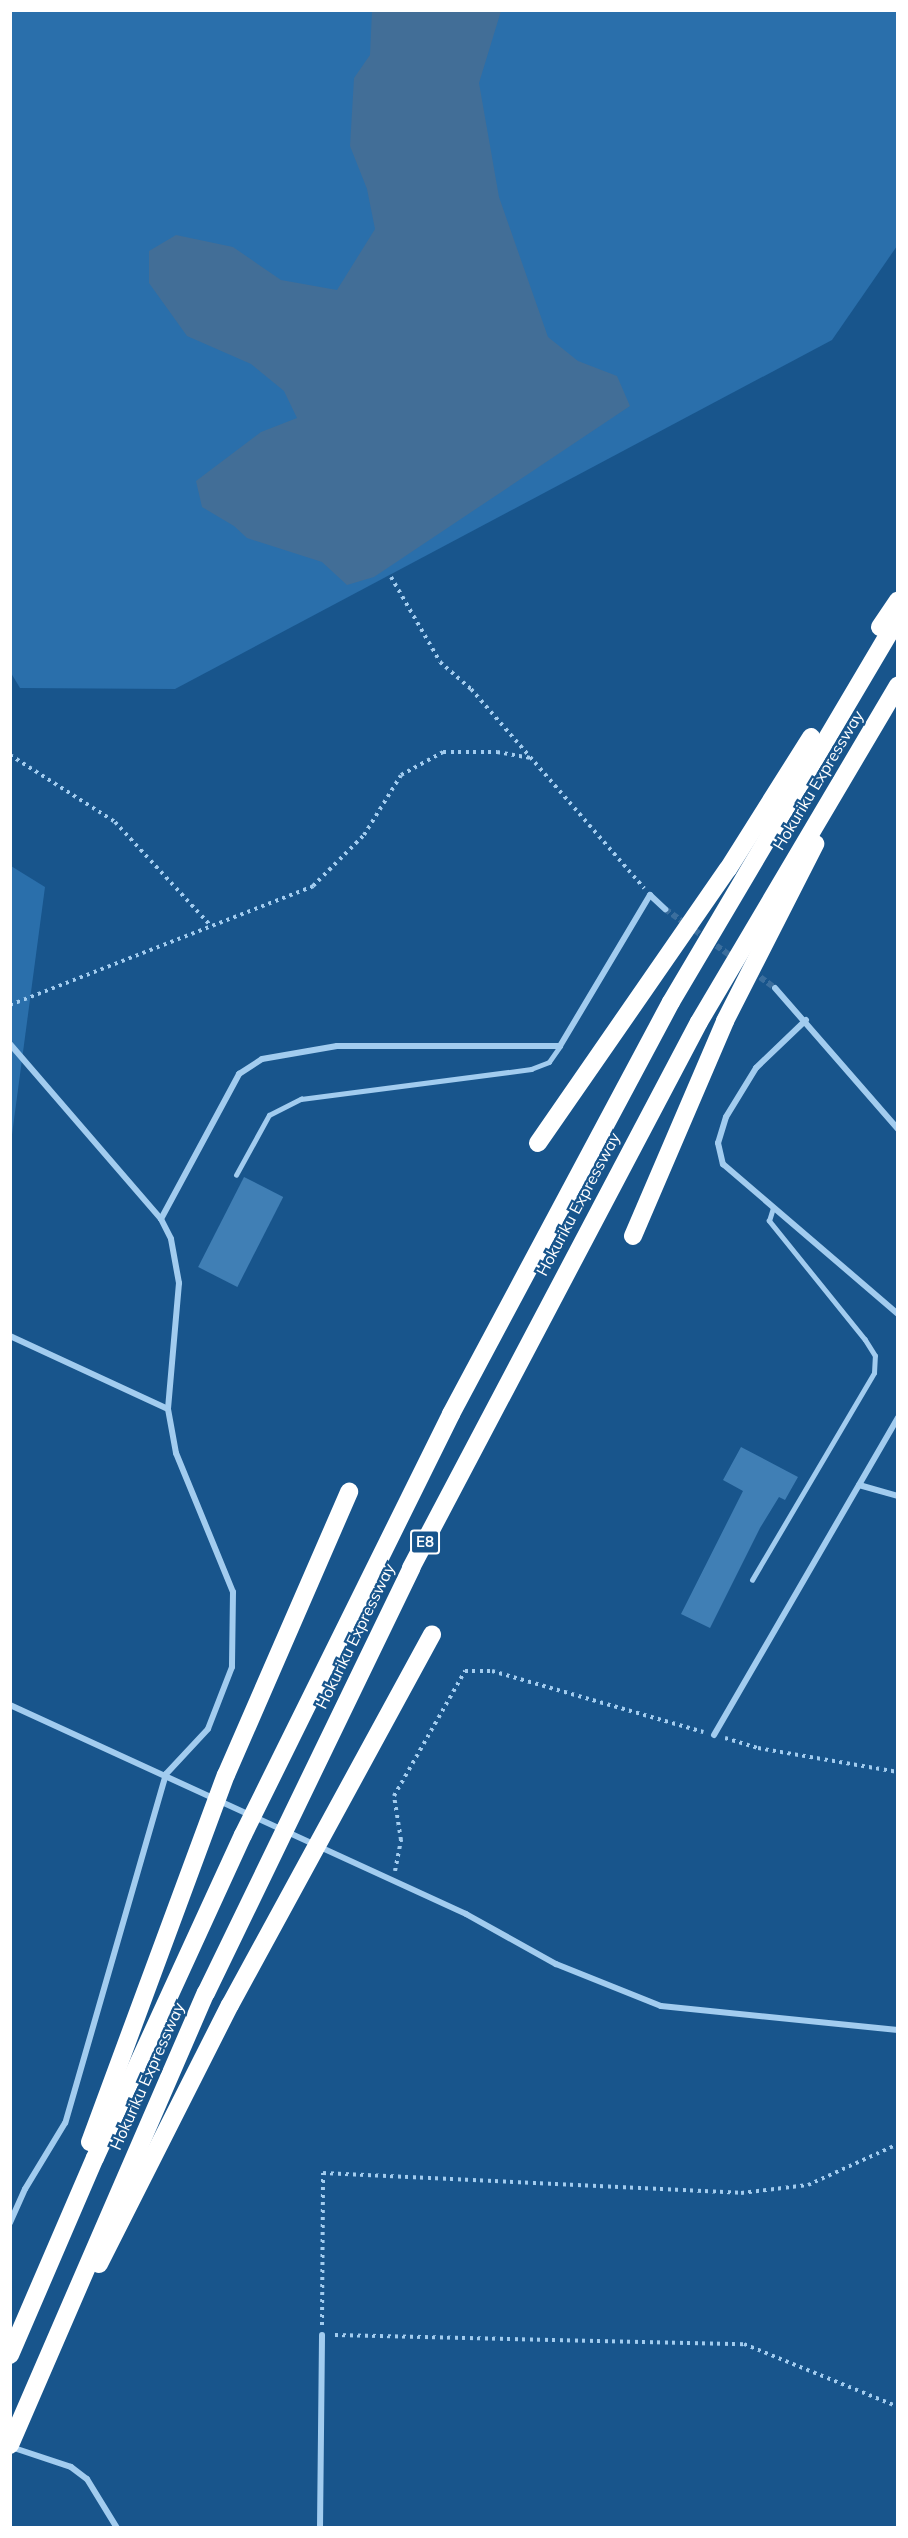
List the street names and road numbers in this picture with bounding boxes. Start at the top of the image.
street label: Hokuriku Expressway [769,707,867,853]
street label: Hokuriku Expressway [532,1129,624,1279]
road number: E8 [410,1530,440,1554]
street label: Hokuriku Expressway [311,1560,399,1712]
street label: Hokuriku Expressway [106,1999,188,2153]

